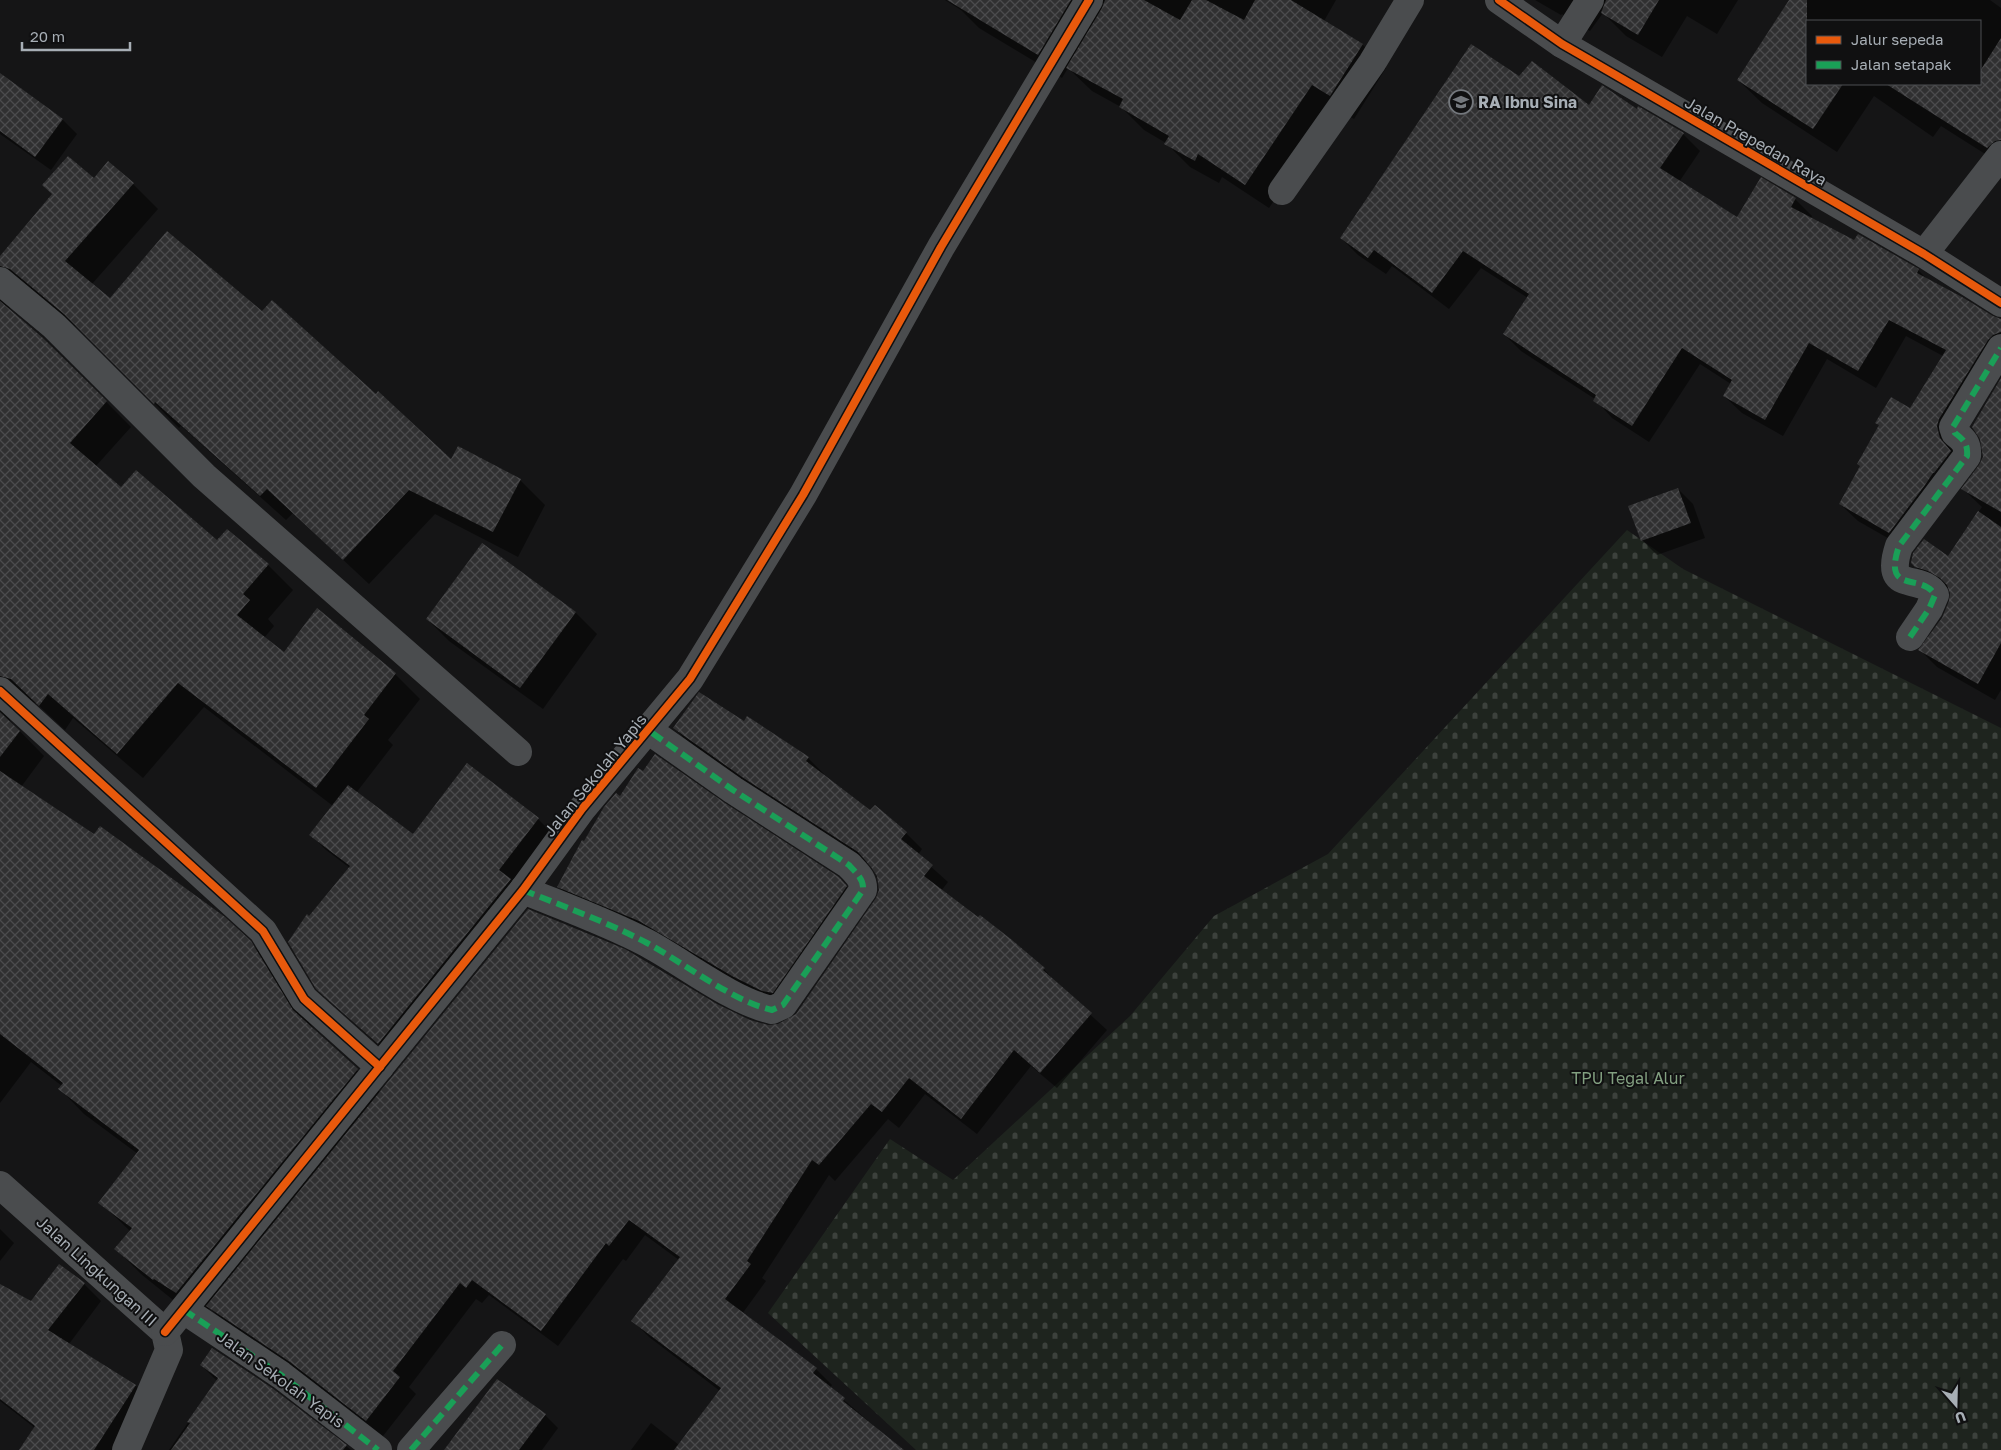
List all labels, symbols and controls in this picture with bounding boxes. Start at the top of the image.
scale bar [22,20,130,52]
legend [1806,20,1981,85]
text: 20 m [30,27,65,45]
text: Jalur sepeda [1851,30,1944,48]
text: Jalan setapak [1851,55,1952,73]
school or university icon: RA Ibnu Sina [1448,89,1474,115]
place label: RA Ibnu Sina [1478,92,1577,112]
street label: Jalan Prepedan Raya [1681,92,1831,190]
street label: Jalan Sekolah Yapis [539,709,651,841]
park label: TPU Tegal Alur [1571,1068,1685,1088]
street label: Jalan Lingkungan III [33,1212,161,1330]
street label: Jalan Sekolah Yapis [213,1326,349,1432]
north arrow [1931,1380,1981,1430]
text: U [1953,1408,1968,1427]

